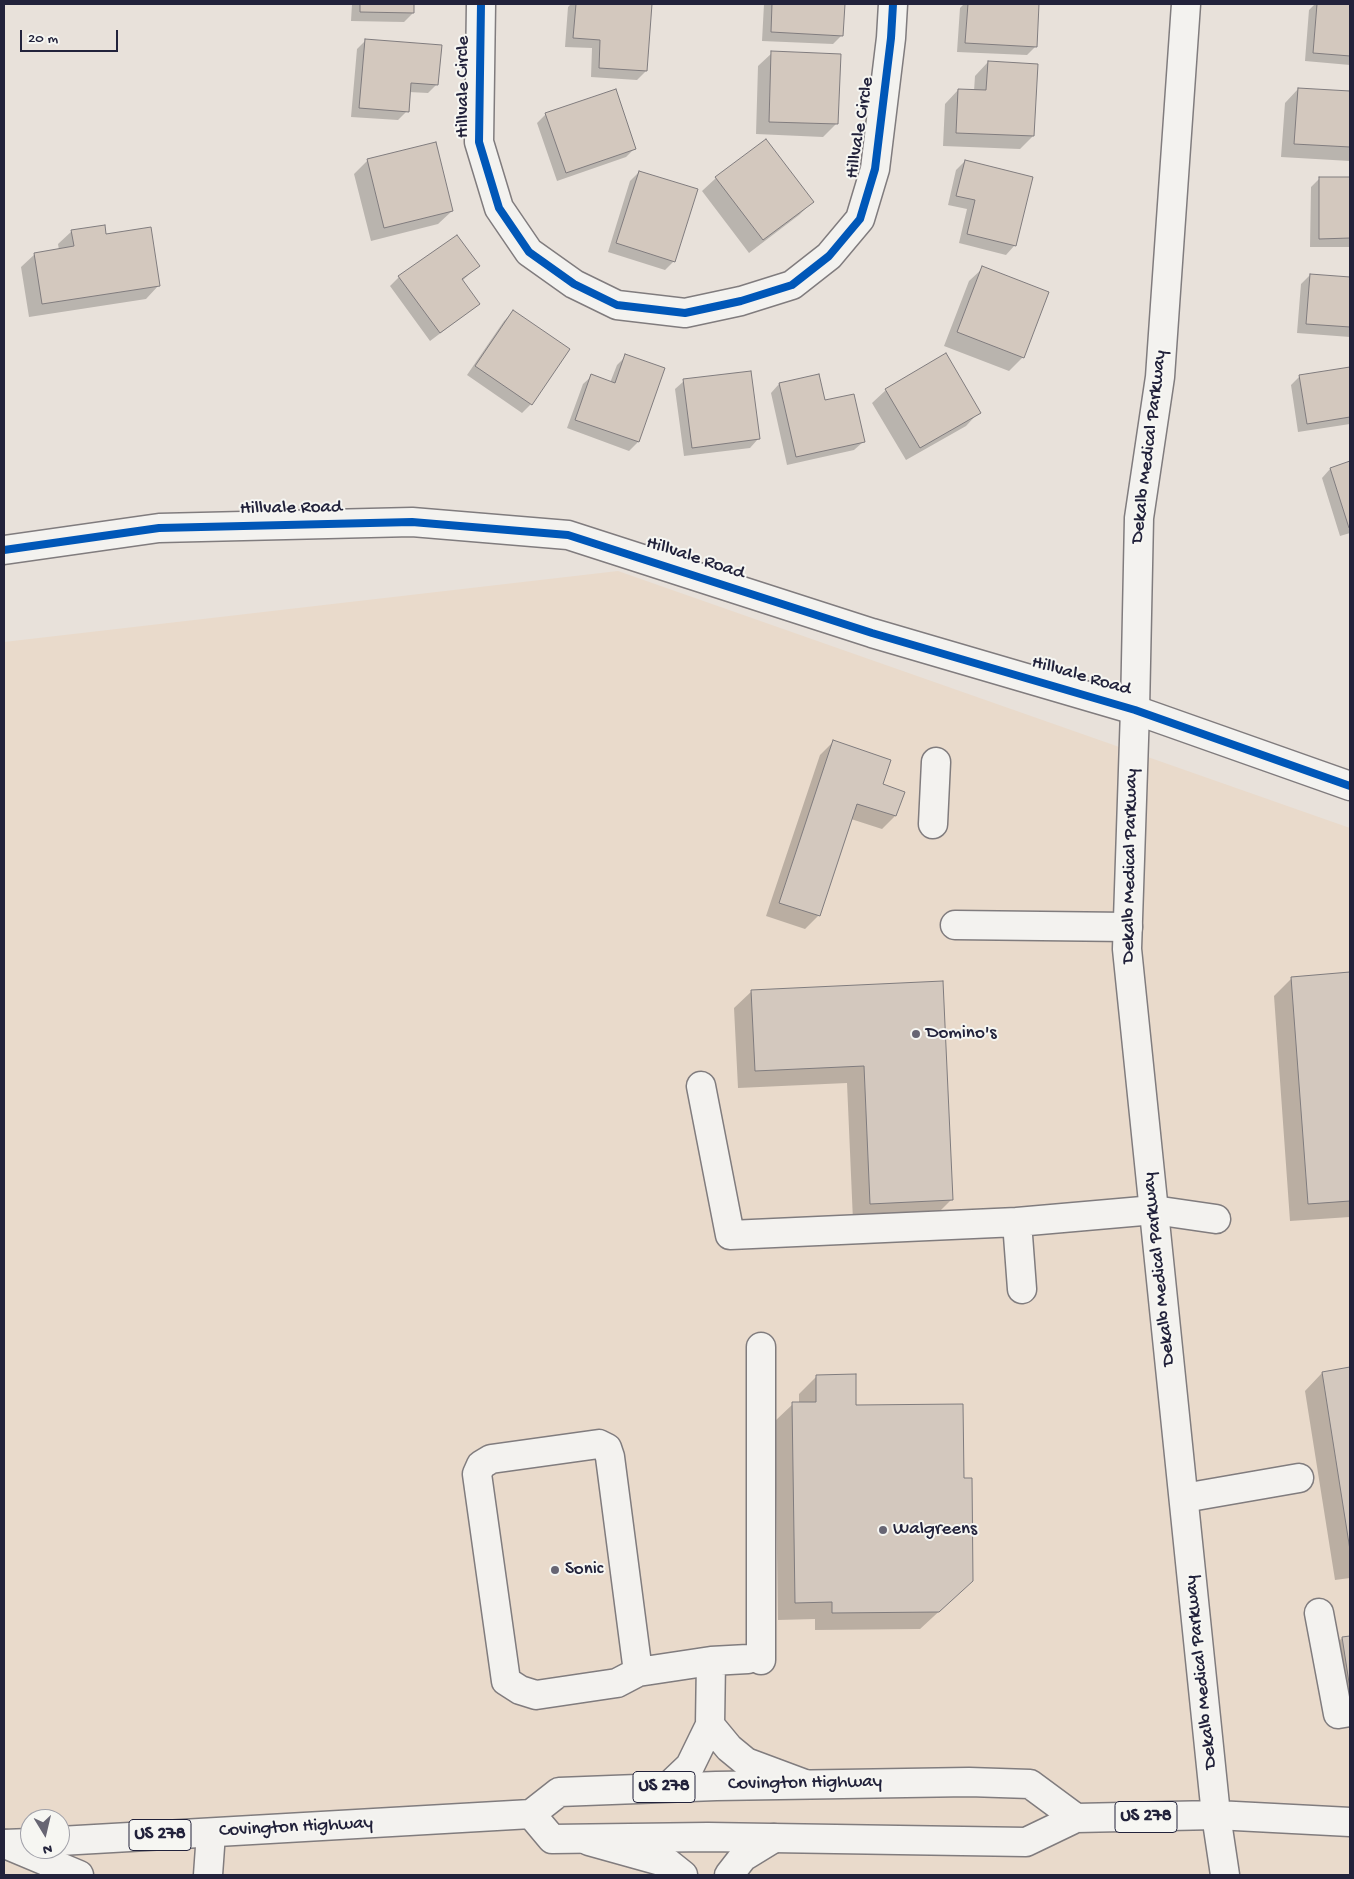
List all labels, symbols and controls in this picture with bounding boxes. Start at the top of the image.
scale bar [22,20,120,52]
text: 20 m [28,30,58,48]
street label: Hillvale Circle [453,36,475,138]
street label: Hillvale Circle [842,76,880,180]
street label: Dekalb Medical Parkway [1127,349,1173,545]
street label: Hillvale Road [240,497,342,521]
street label: Hillvale Road [643,532,747,586]
street label: Hillvale Road [1029,652,1133,702]
street label: Dekalb Medical Parkway [1118,768,1144,964]
place label: Domino's [926,1023,997,1045]
marker: Domino's [910,1028,922,1040]
street label: Dekalb Medical Parkway [1138,1171,1182,1367]
place label: Walgreens [893,1519,977,1541]
marker: Walgreens [877,1524,889,1536]
place label: Sonic [565,1559,603,1581]
marker: Sonic [549,1564,561,1576]
street label: Dekalb Medical Parkway [1180,1574,1224,1770]
road number: US 278 [633,1771,695,1802]
street label: Covington Highway [728,1771,882,1797]
road number: US 278 [1115,1801,1177,1832]
north arrow [20,1809,70,1859]
street label: Covington Highway [218,1813,374,1843]
road number: US 278 [129,1820,191,1850]
text: N [41,1839,53,1857]

